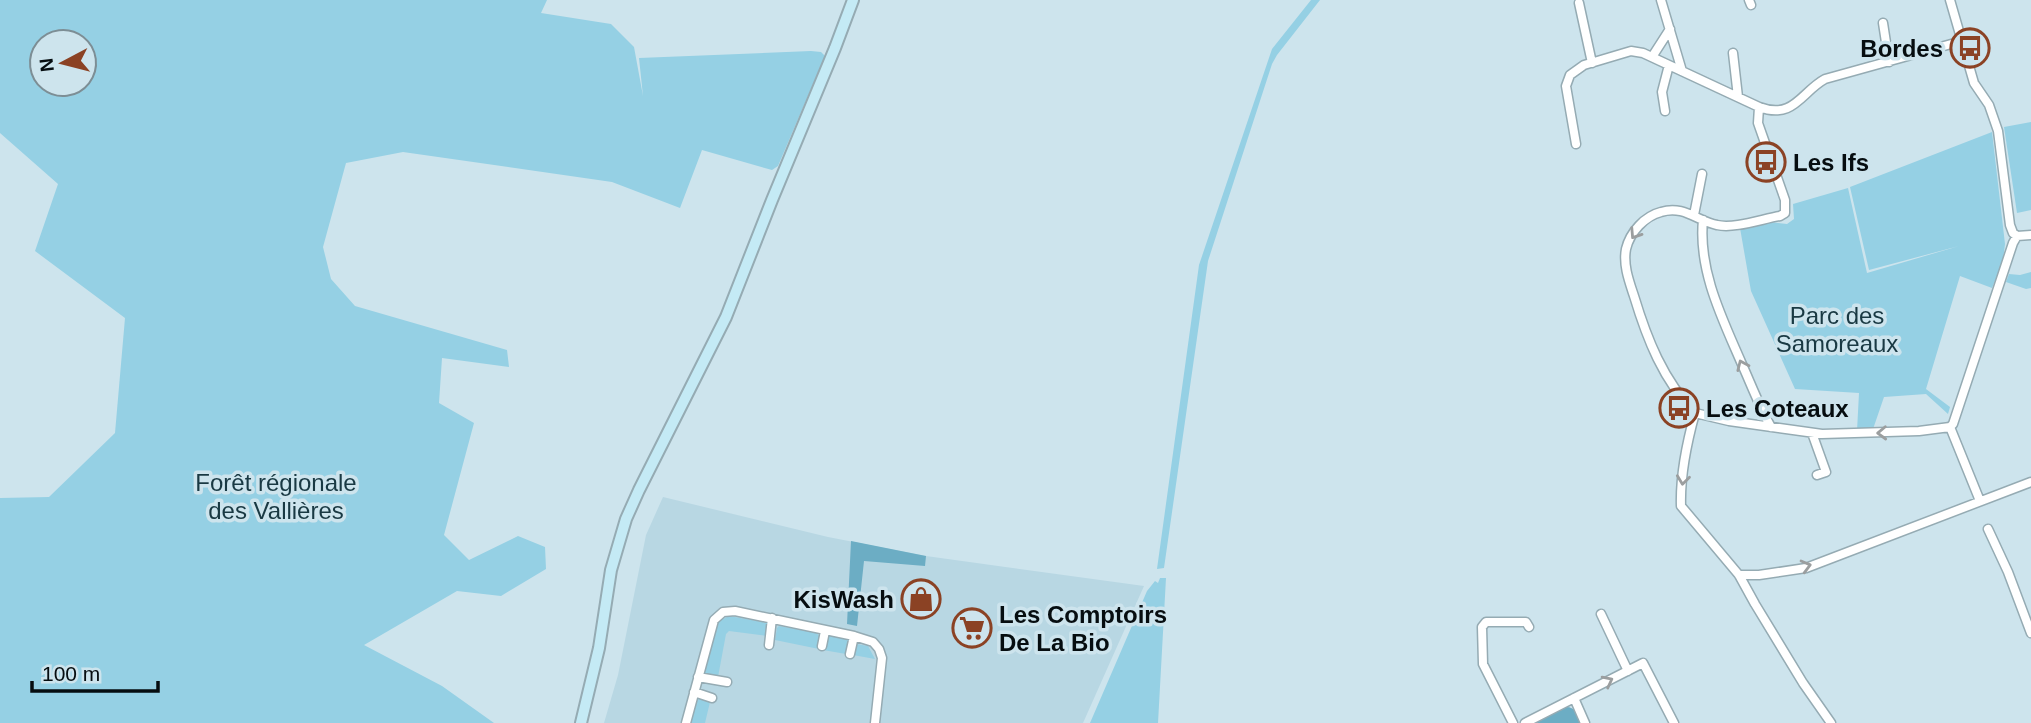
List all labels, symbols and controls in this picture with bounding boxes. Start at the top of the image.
bus stop icon: Bordes [1949,27,1991,69]
north arrow [28,28,98,98]
place label: Bordes [1860,35,1943,62]
text: N [35,57,58,73]
bus stop icon: Les Ifs [1745,141,1787,183]
place label: Les Ifs [1793,149,1869,176]
one-way arrow [1631,226,1644,239]
park label: Parc des Samoreaux [1776,302,1898,357]
one-way arrow [1737,360,1751,372]
bus stop icon: Les Coteaux [1658,387,1700,429]
place label: Les Coteaux [1706,395,1849,422]
one-way arrow [1877,425,1888,440]
park label: Forêt régionale des Vallières [195,469,357,524]
one-way arrow [1675,474,1690,486]
one-way arrow [1800,560,1812,575]
shop icon: KisWash [900,578,942,620]
place label: KisWash [794,586,894,613]
place label: Les Comptoirs De La Bio [999,601,1167,656]
supermarket icon: Les Comptoirs De La Bio [951,607,993,649]
scale bar [32,650,158,694]
text: 100 m [42,662,100,685]
one-way arrow [1601,676,1613,690]

